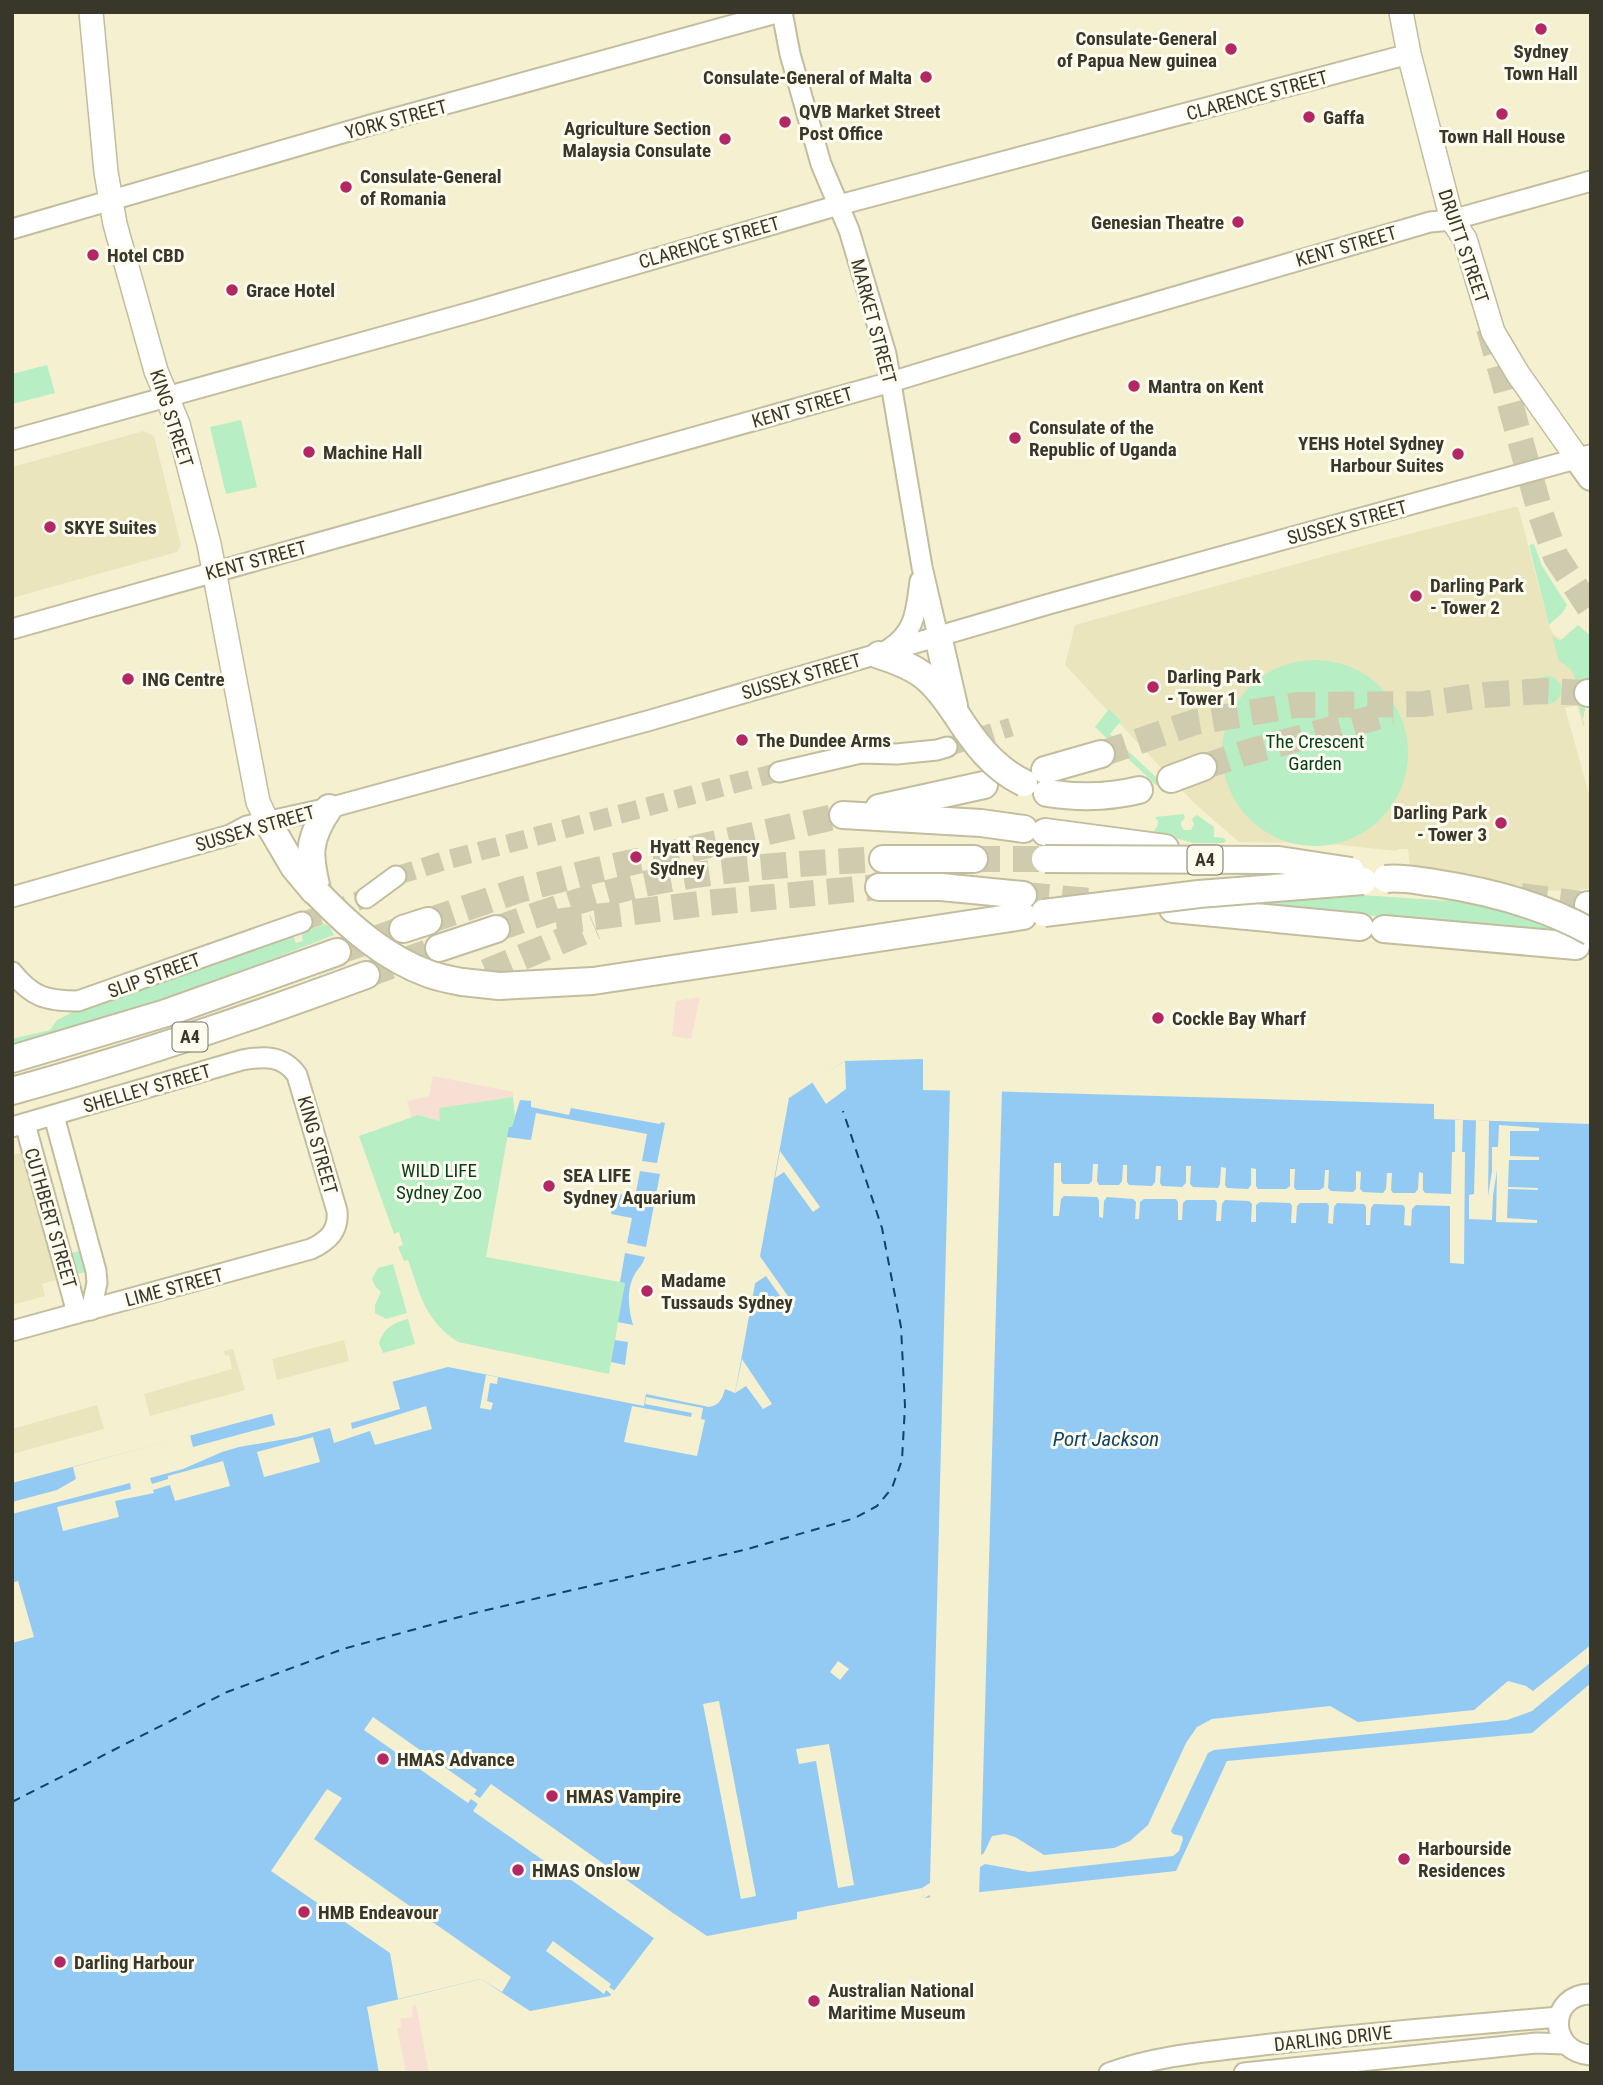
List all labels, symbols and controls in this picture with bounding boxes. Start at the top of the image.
marker: Sydney Town Hall [1533,21,1549,37]
place label: Consulate-General of Papua New guinea [1057,27,1217,72]
place label: Sydney Town Hall [1504,40,1578,85]
marker: Consulate-General of Papua New guinea [1223,41,1239,57]
place label: Consulate-General of Malta [703,66,912,89]
street label: CLARENCE STREET [1184,66,1331,125]
marker: Consulate-General of Malta [918,69,934,85]
street label: YORK STREET [343,95,450,144]
place label: QVB Market Street Post Office [799,100,940,145]
place label: Gaffa [1323,106,1365,129]
marker: Town Hall House [1494,106,1510,122]
marker: Gaffa [1301,109,1317,125]
marker: QVB Market Street Post Office [777,114,793,130]
place label: Agriculture Section Malaysia Consulate [563,117,711,162]
place label: Town Hall House [1439,125,1565,148]
marker: Agriculture Section Malaysia Consulate [717,131,733,147]
place label: Consulate-General of Romania [360,165,502,210]
marker: Consulate-General of Romania [338,179,354,195]
street label: DRUITT STREET [1433,186,1494,306]
street label: CLARENCE STREET [636,211,782,274]
place label: Genesian Theatre [1091,211,1224,234]
marker: Genesian Theatre [1230,214,1246,230]
street label: KENT STREET [1293,221,1399,272]
place label: Hotel CBD [107,244,184,267]
marker: Hotel CBD [85,247,101,263]
street label: MARKET STREET [846,256,901,386]
place label: Grace Hotel [246,279,335,302]
marker: Grace Hotel [224,282,240,298]
street label: KING STREET [145,366,198,470]
place label: Mantra on Kent [1148,375,1264,398]
marker: Mantra on Kent [1126,378,1142,394]
street label: KENT STREET [749,382,855,433]
place label: Consulate of the Republic of Uganda [1029,416,1177,461]
marker: Consulate of the Republic of Uganda [1007,430,1023,446]
place label: YEHS Hotel Sydney Harbour Suites [1298,432,1445,477]
place label: Machine Hall [323,441,422,464]
marker: Machine Hall [301,444,317,460]
marker: YEHS Hotel Sydney Harbour Suites [1450,446,1466,462]
street label: SUSSEX STREET [1285,495,1410,550]
place label: SKYE Suites [64,516,157,539]
marker: SKYE Suites [42,519,58,535]
street label: KENT STREET [203,536,309,585]
place label: Darling Park - Tower 2 [1430,574,1525,619]
marker: Darling Park - Tower 2 [1408,588,1424,604]
street label: SUSSEX STREET [739,648,864,705]
place label: Darling Park - Tower 1 [1167,665,1262,710]
place label: ING Centre [142,668,225,691]
marker: ING Centre [120,671,136,687]
marker: Darling Park - Tower 1 [1145,679,1161,695]
place label: The Dundee Arms [756,729,891,752]
park label: The Crescent Garden [1266,730,1364,775]
marker: The Dundee Arms [734,732,750,748]
street label: SUSSEX STREET [193,800,318,857]
place label: Darling Park - Tower 3 [1393,801,1488,846]
marker: Darling Park - Tower 3 [1493,815,1509,831]
place label: Hyatt Regency Sydney [650,835,760,880]
road number: A4 [1188,846,1222,874]
marker: Hyatt Regency Sydney [628,849,644,865]
street label: SLIP STREET [105,948,204,1003]
place label: Cockle Bay Wharf [1172,1007,1307,1030]
marker: Cockle Bay Wharf [1150,1010,1166,1026]
road number: A4 [172,1022,208,1052]
street label: SHELLEY STREET [81,1059,214,1118]
street label: KING STREET [293,1093,343,1197]
street label: CUTHBERT STREET [19,1145,82,1291]
park label: WILD LIFE Sydney Zoo [396,1159,482,1204]
place label: SEA LIFE Sydney Aquarium [563,1164,696,1209]
marker: SEA LIFE Sydney Aquarium [541,1178,557,1194]
street label: LIME STREET [123,1263,226,1312]
place label: Madame Tussauds Sydney [661,1269,793,1314]
marker: Madame Tussauds Sydney [639,1283,655,1299]
water label: Port Jackson [1053,1427,1159,1451]
place label: HMAS Advance [397,1748,515,1771]
marker: HMAS Advance [375,1751,391,1767]
place label: HMAS Vampire [566,1785,681,1808]
marker: HMAS Vampire [544,1788,560,1804]
place label: Harbourside Residences [1418,1837,1511,1882]
marker: Harbourside Residences [1396,1851,1412,1867]
place label: HMAS Onslow [532,1859,640,1882]
marker: HMAS Onslow [510,1862,526,1878]
place label: HMB Endeavour [318,1901,439,1924]
marker: HMB Endeavour [296,1904,312,1920]
place label: Darling Harbour [74,1951,194,1974]
marker: Darling Harbour [52,1954,68,1970]
place label: Australian National Maritime Museum [828,1979,974,2024]
marker: Australian National Maritime Museum [806,1993,822,2009]
street label: DARLING DRIVE [1273,2021,1393,2056]

